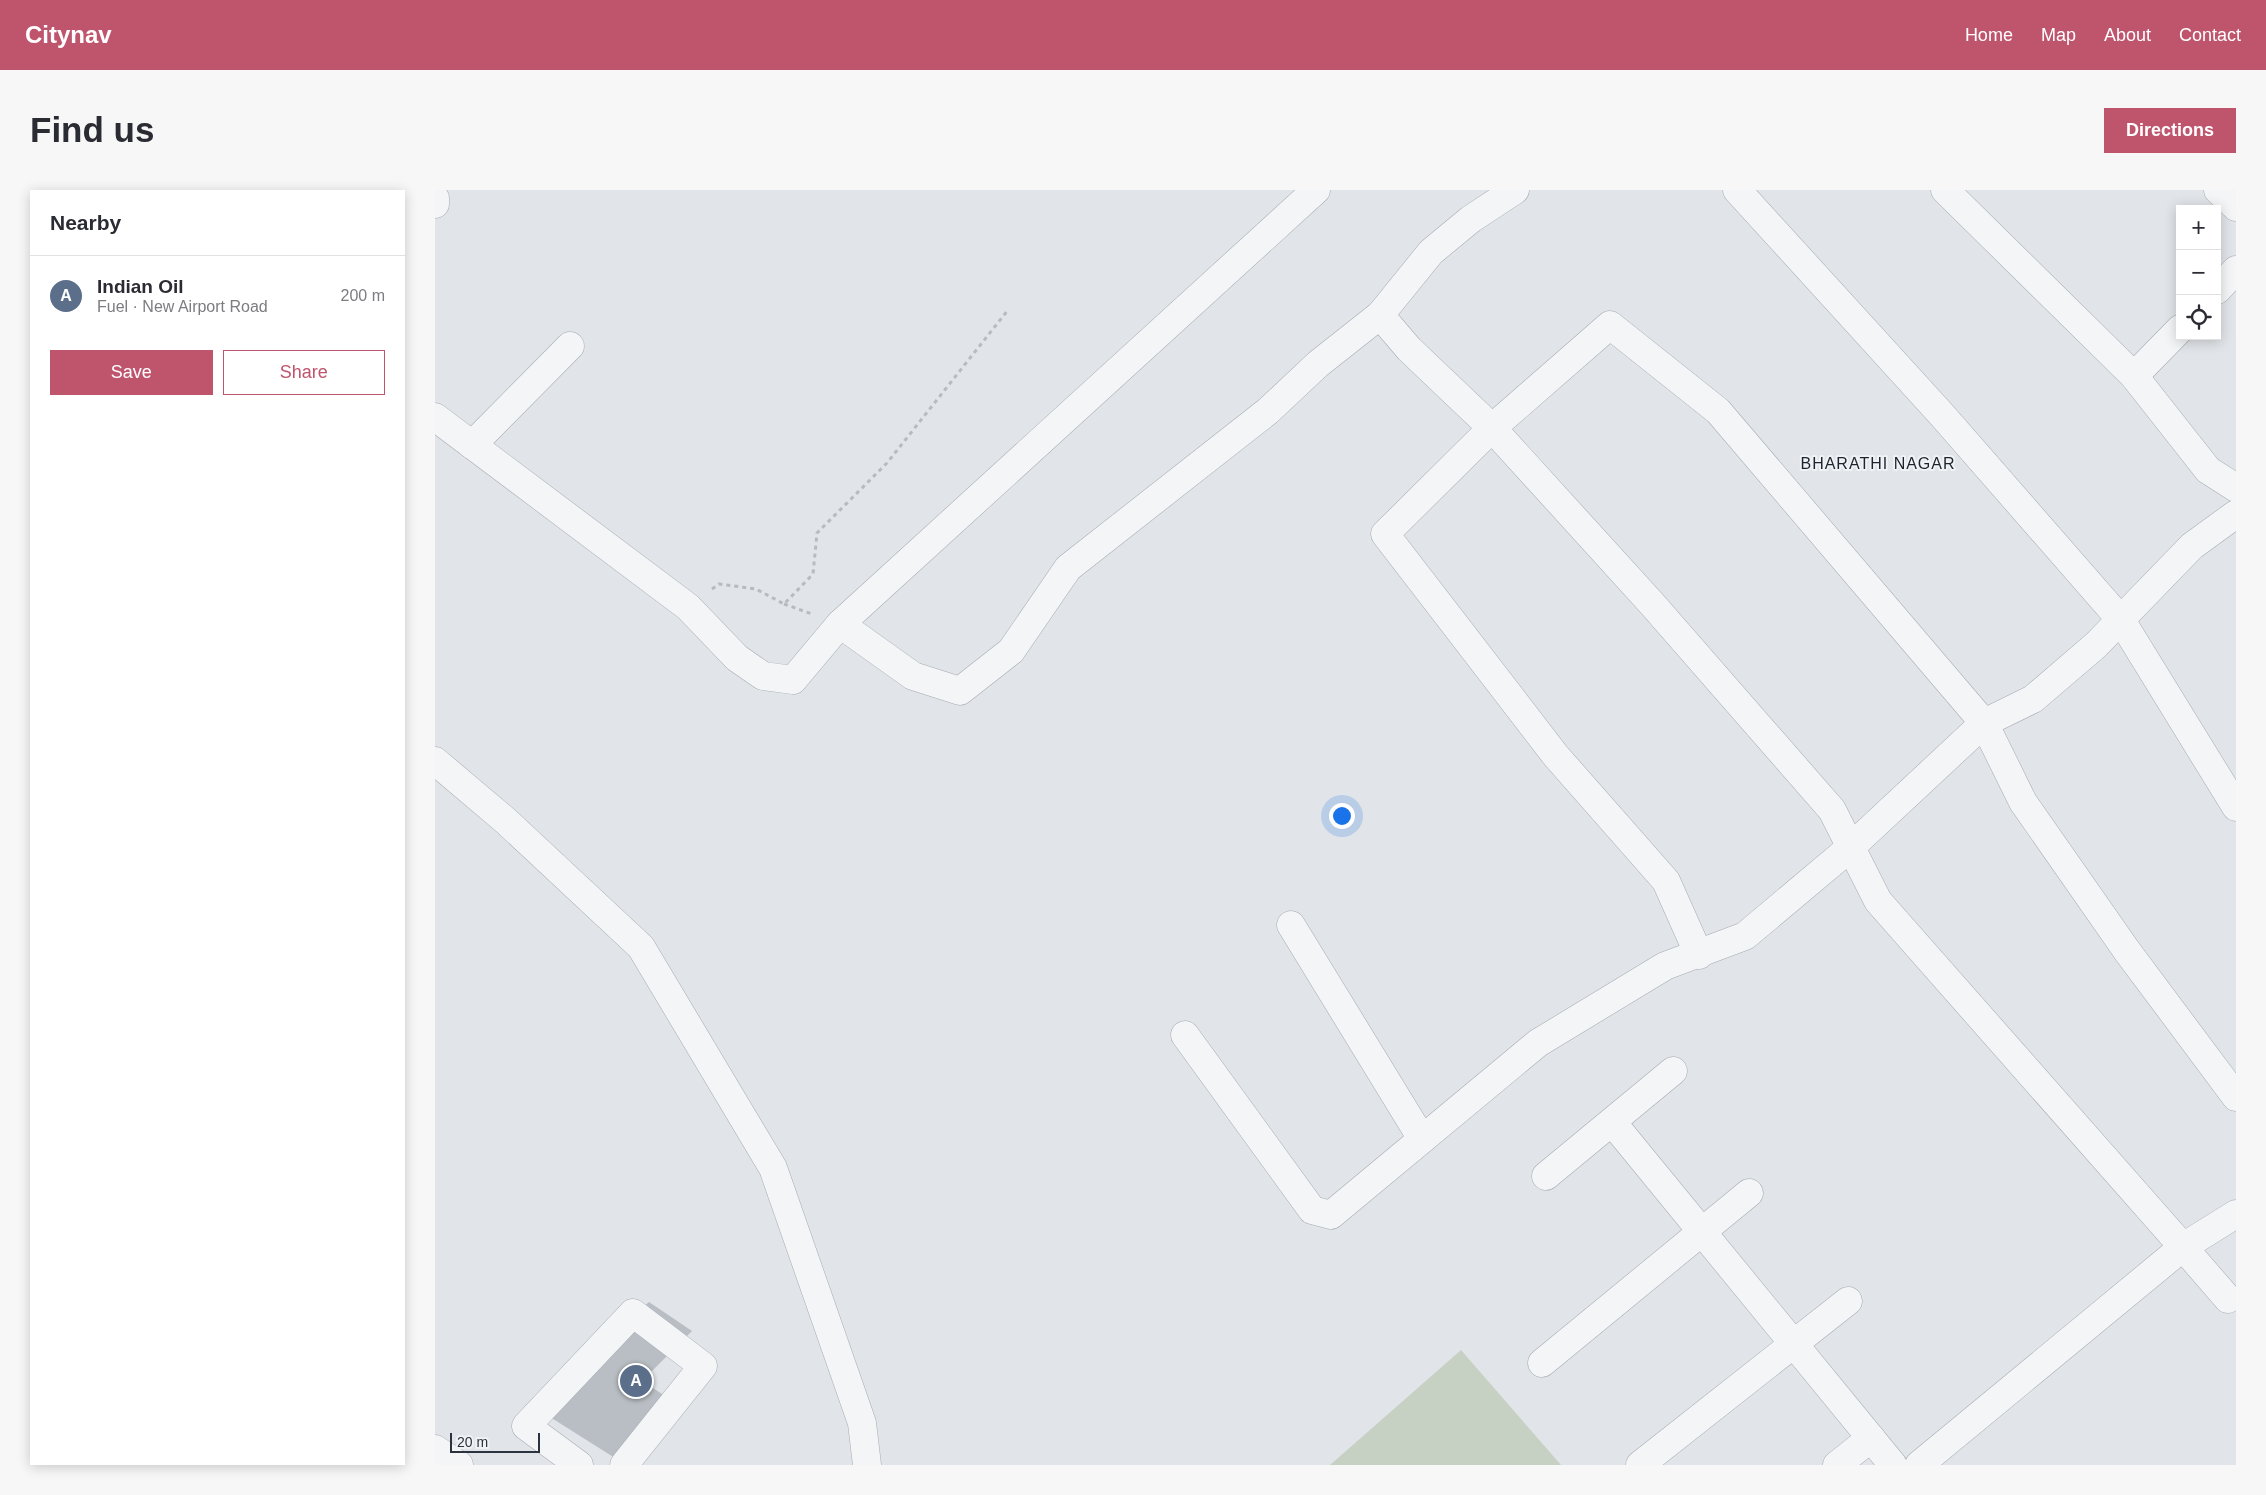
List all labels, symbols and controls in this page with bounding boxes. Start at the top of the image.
text: Citynav [25,21,112,48]
text: Home [1965,25,2013,45]
text: Map [2041,25,2076,45]
text: About [2104,25,2151,45]
text: Contact [2179,25,2241,45]
button: Directions [2104,108,2236,153]
text: Find us [30,110,154,149]
map controls [2176,205,2221,340]
button: + [2176,205,2221,250]
text: Nearby [50,211,121,234]
button: − [2176,250,2221,295]
text: Indian Oil [97,276,184,297]
text: A [60,287,72,304]
text: 200 m [341,287,385,304]
button: locate [2176,295,2221,340]
text: Fuel · New Airport Road [97,298,268,315]
button: Save [50,350,213,395]
button: Share [223,350,385,395]
district label: BHARATHI NAGAR [1800,455,1956,472]
your location [1329,803,1355,829]
pin: A [620,1362,652,1400]
scale bar [450,1430,540,1453]
text: 20 m [457,1434,488,1450]

